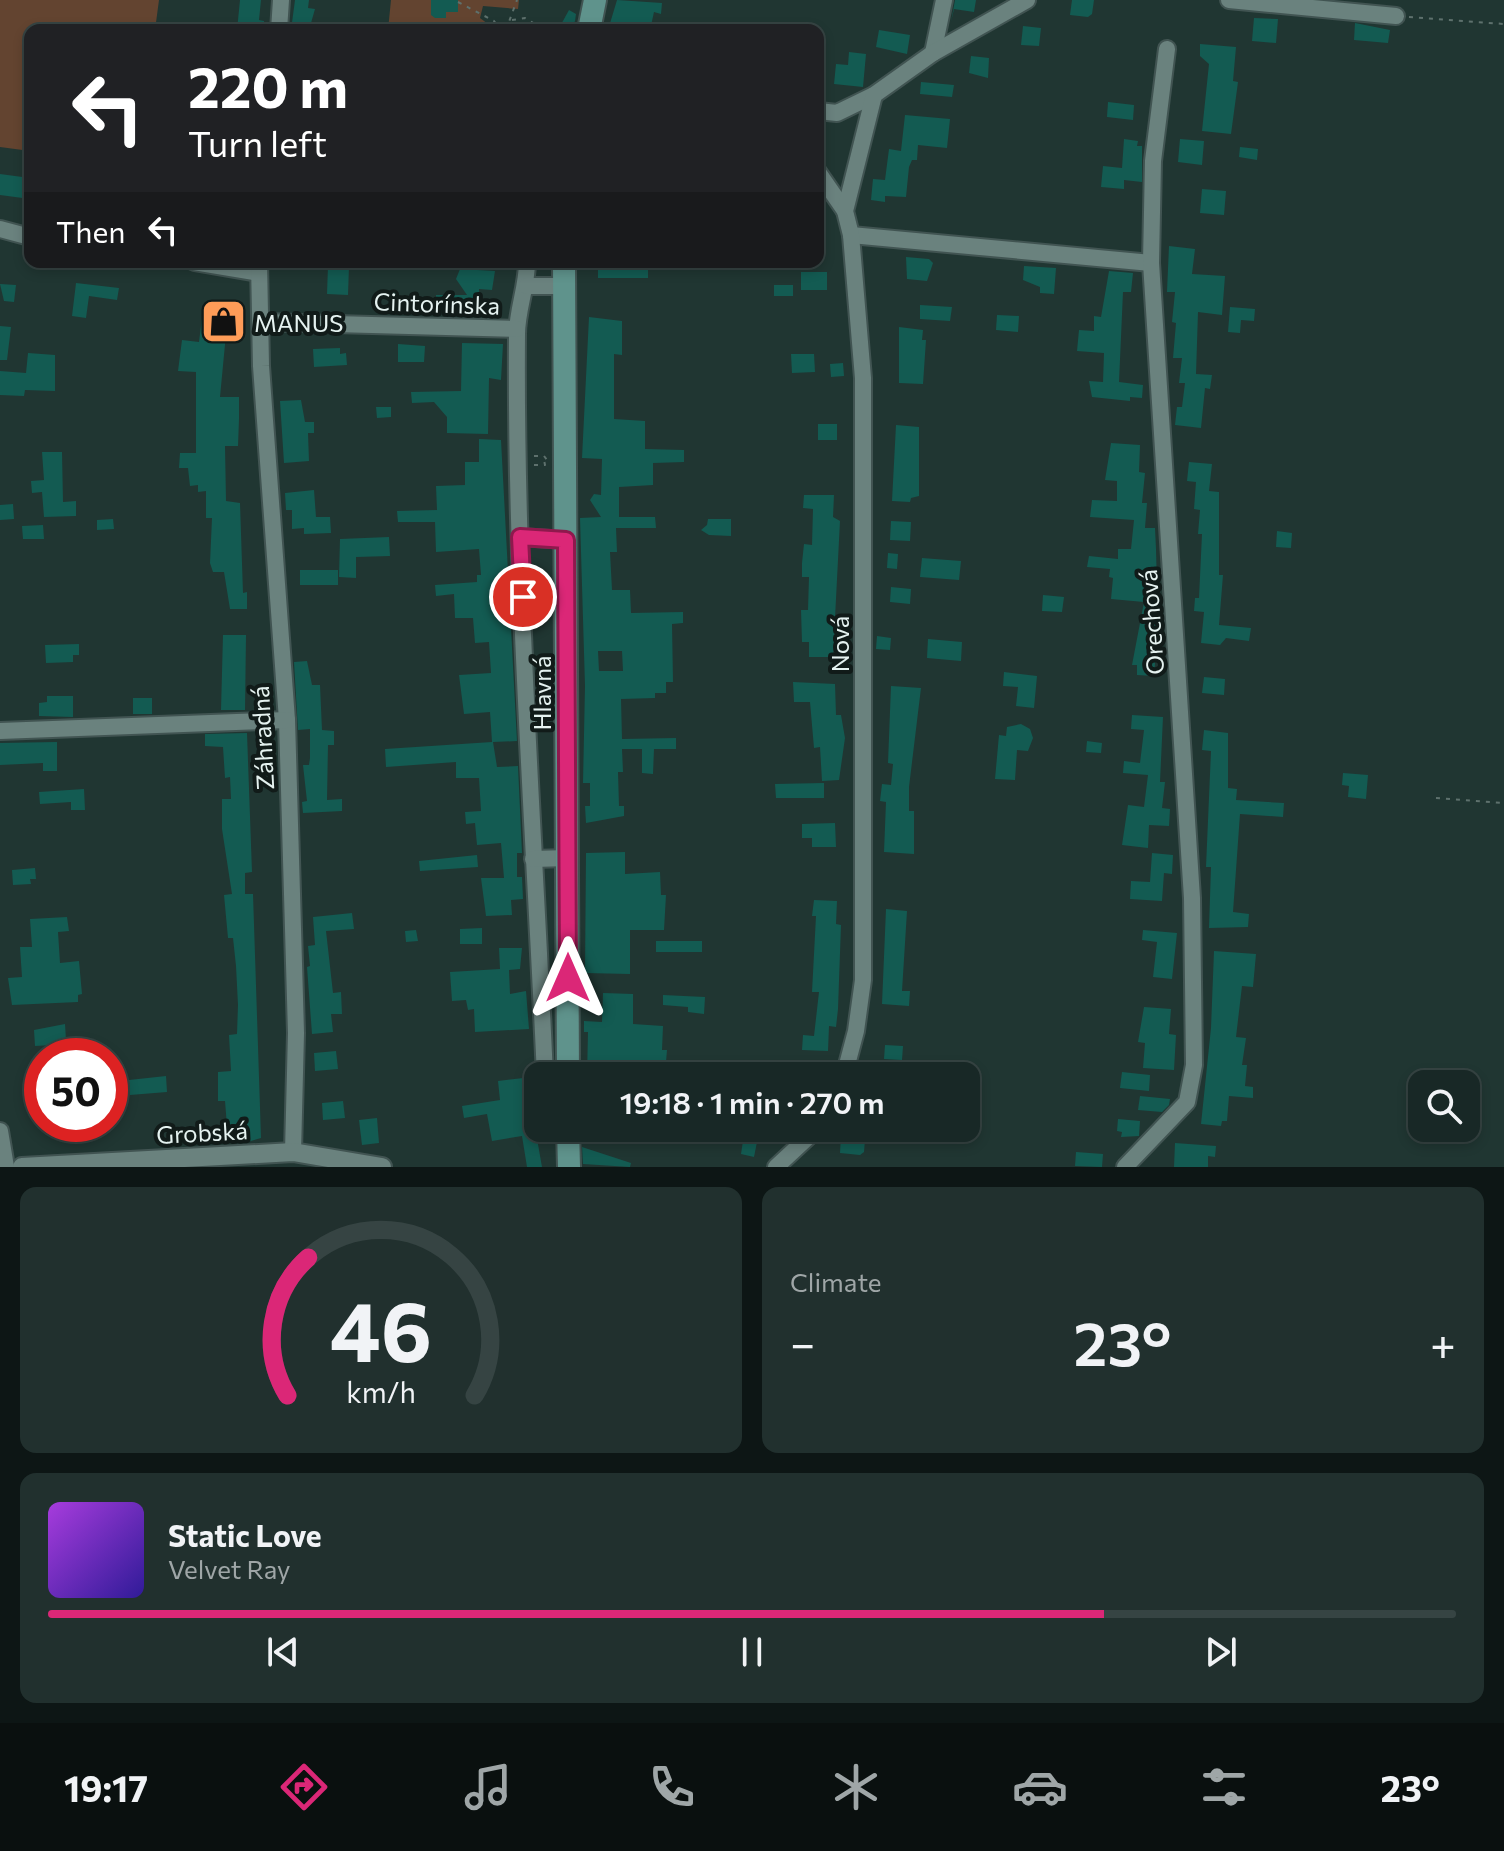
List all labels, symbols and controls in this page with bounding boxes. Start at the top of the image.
text: 220 m [188,51,348,120]
icon: left [56,56,160,160]
text: Turn left [188,120,327,164]
icon: left [141,208,185,252]
text: Then [56,212,125,249]
street label: Cintorínska [373,286,501,320]
shop icon: MANUS [199,298,247,346]
place label: MANUS [254,308,343,337]
pin [489,563,557,631]
street label: Orechová [1133,568,1169,676]
icon: arrive [501,575,545,619]
street label: Nová [825,616,854,672]
street label: Hlavná [527,656,556,730]
street label: Záhradná [245,685,279,791]
position arrow [526,936,610,1020]
speed limit sign: 50 [24,1038,128,1142]
map controls [1408,1070,1480,1142]
button: search [1408,1070,1480,1142]
text: 19:18 · 1 min · 270 m [620,1083,884,1120]
street label: Grobská [156,1115,248,1149]
text: Climate [790,1266,882,1297]
text: 46 [330,1277,432,1379]
text: 23° [1074,1305,1172,1378]
text: − [790,1315,815,1369]
text: + [1430,1315,1456,1369]
text: km/h [346,1374,416,1409]
text: Static Love [168,1516,322,1553]
text: Velvet Ray [168,1553,291,1584]
icon: previous [261,1630,305,1674]
icon: pause [730,1630,774,1674]
icon: next [1199,1630,1243,1674]
icon: directions [276,1759,332,1815]
icon: music [460,1759,516,1815]
icon: phone [644,1759,700,1815]
icon: climate [828,1759,884,1815]
icon: car [1012,1759,1068,1815]
icon: filters [1196,1759,1252,1815]
text: 19:17 [64,1765,148,1809]
text: 23° [1380,1765,1440,1809]

